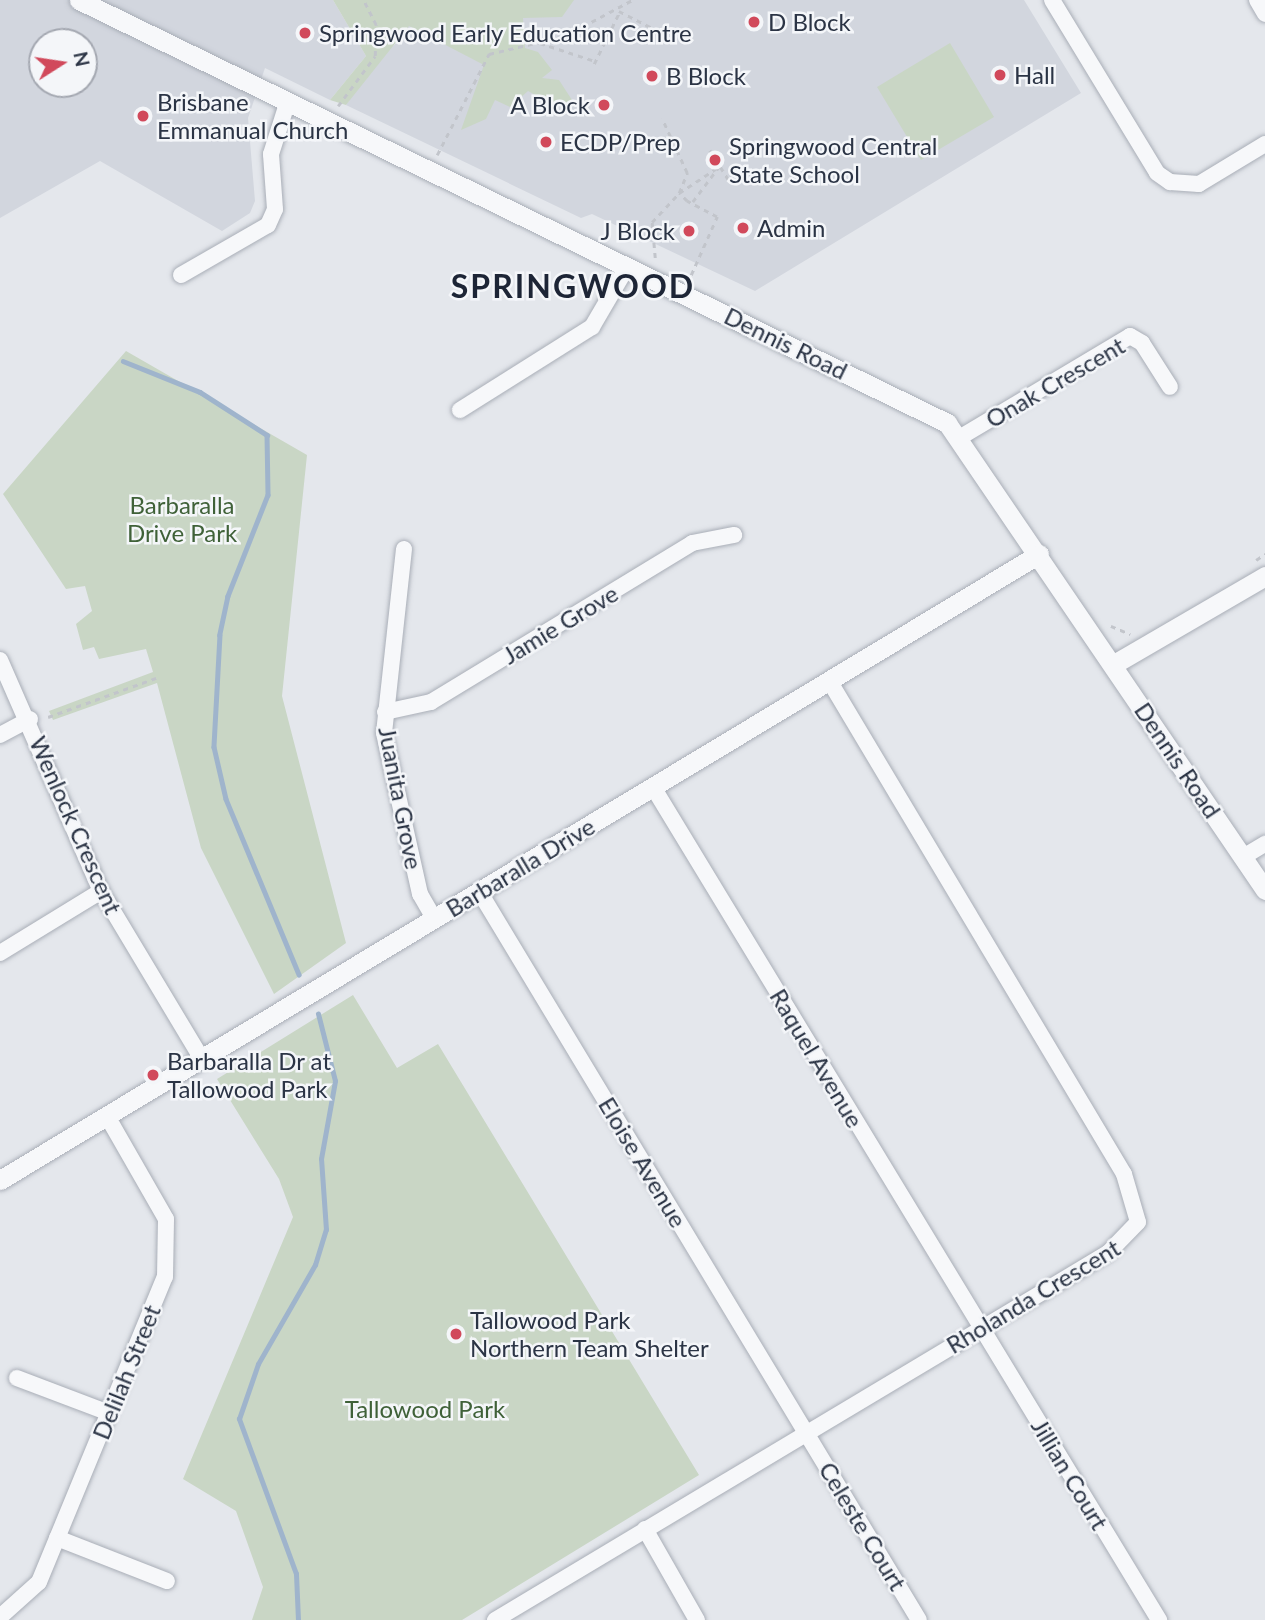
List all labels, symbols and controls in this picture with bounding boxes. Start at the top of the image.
place label: D Block [768,8,851,36]
marker: D Block [746,14,762,30]
place label: Springwood Early Education Centre [319,19,692,47]
marker: Springwood Early Education Centre [297,25,313,41]
north arrow [28,28,98,98]
text: N [69,49,95,68]
place label: Hall [1014,61,1055,89]
place label: B Block [666,62,746,90]
marker: Hall [992,67,1008,83]
marker: B Block [644,68,660,84]
place label: Brisbane Emmanual Church [157,88,348,144]
place label: A Block [509,91,590,119]
marker: A Block [596,97,612,113]
marker: Brisbane Emmanual Church [135,108,151,124]
place label: ECDP/Prep [560,128,681,156]
place label: Springwood Central State School [729,132,937,188]
marker: ECDP/Prep [538,134,554,150]
marker: Springwood Central State School [707,152,723,168]
place label: Admin [757,214,825,242]
place label: J Block [601,217,675,245]
marker: Admin [735,220,751,236]
marker: J Block [681,223,697,239]
district label: SPRINGWOOD [452,267,694,305]
street label: Dennis Road [720,301,852,385]
street label: Onak Crescent [980,331,1130,433]
park label: Barbaralla Drive Park [127,491,237,547]
street label: Jamie Grove [497,578,623,670]
street label: Dennis Road [1129,697,1227,823]
street label: Juanita Grove [373,724,429,872]
street label: Wenlock Crescent [24,732,128,918]
street label: Barbaralla Drive [440,811,600,923]
street label: Raquel Avenue [764,983,870,1133]
place label: Barbaralla Dr at Tallowood Park [167,1047,331,1103]
marker: Barbaralla Dr at Tallowood Park [145,1067,161,1083]
street label: Eloise Avenue [593,1091,693,1233]
street label: Rholanda Crescent [941,1233,1125,1359]
street label: Delilah Street [86,1301,166,1443]
place label: Tallowood Park Northern Team Shelter [470,1306,709,1362]
marker: Tallowood Park Northern Team Shelter [448,1326,464,1342]
park label: Tallowood Park [345,1395,505,1423]
street label: Jillian Court [1026,1413,1114,1535]
street label: Celeste Court [813,1457,913,1595]

